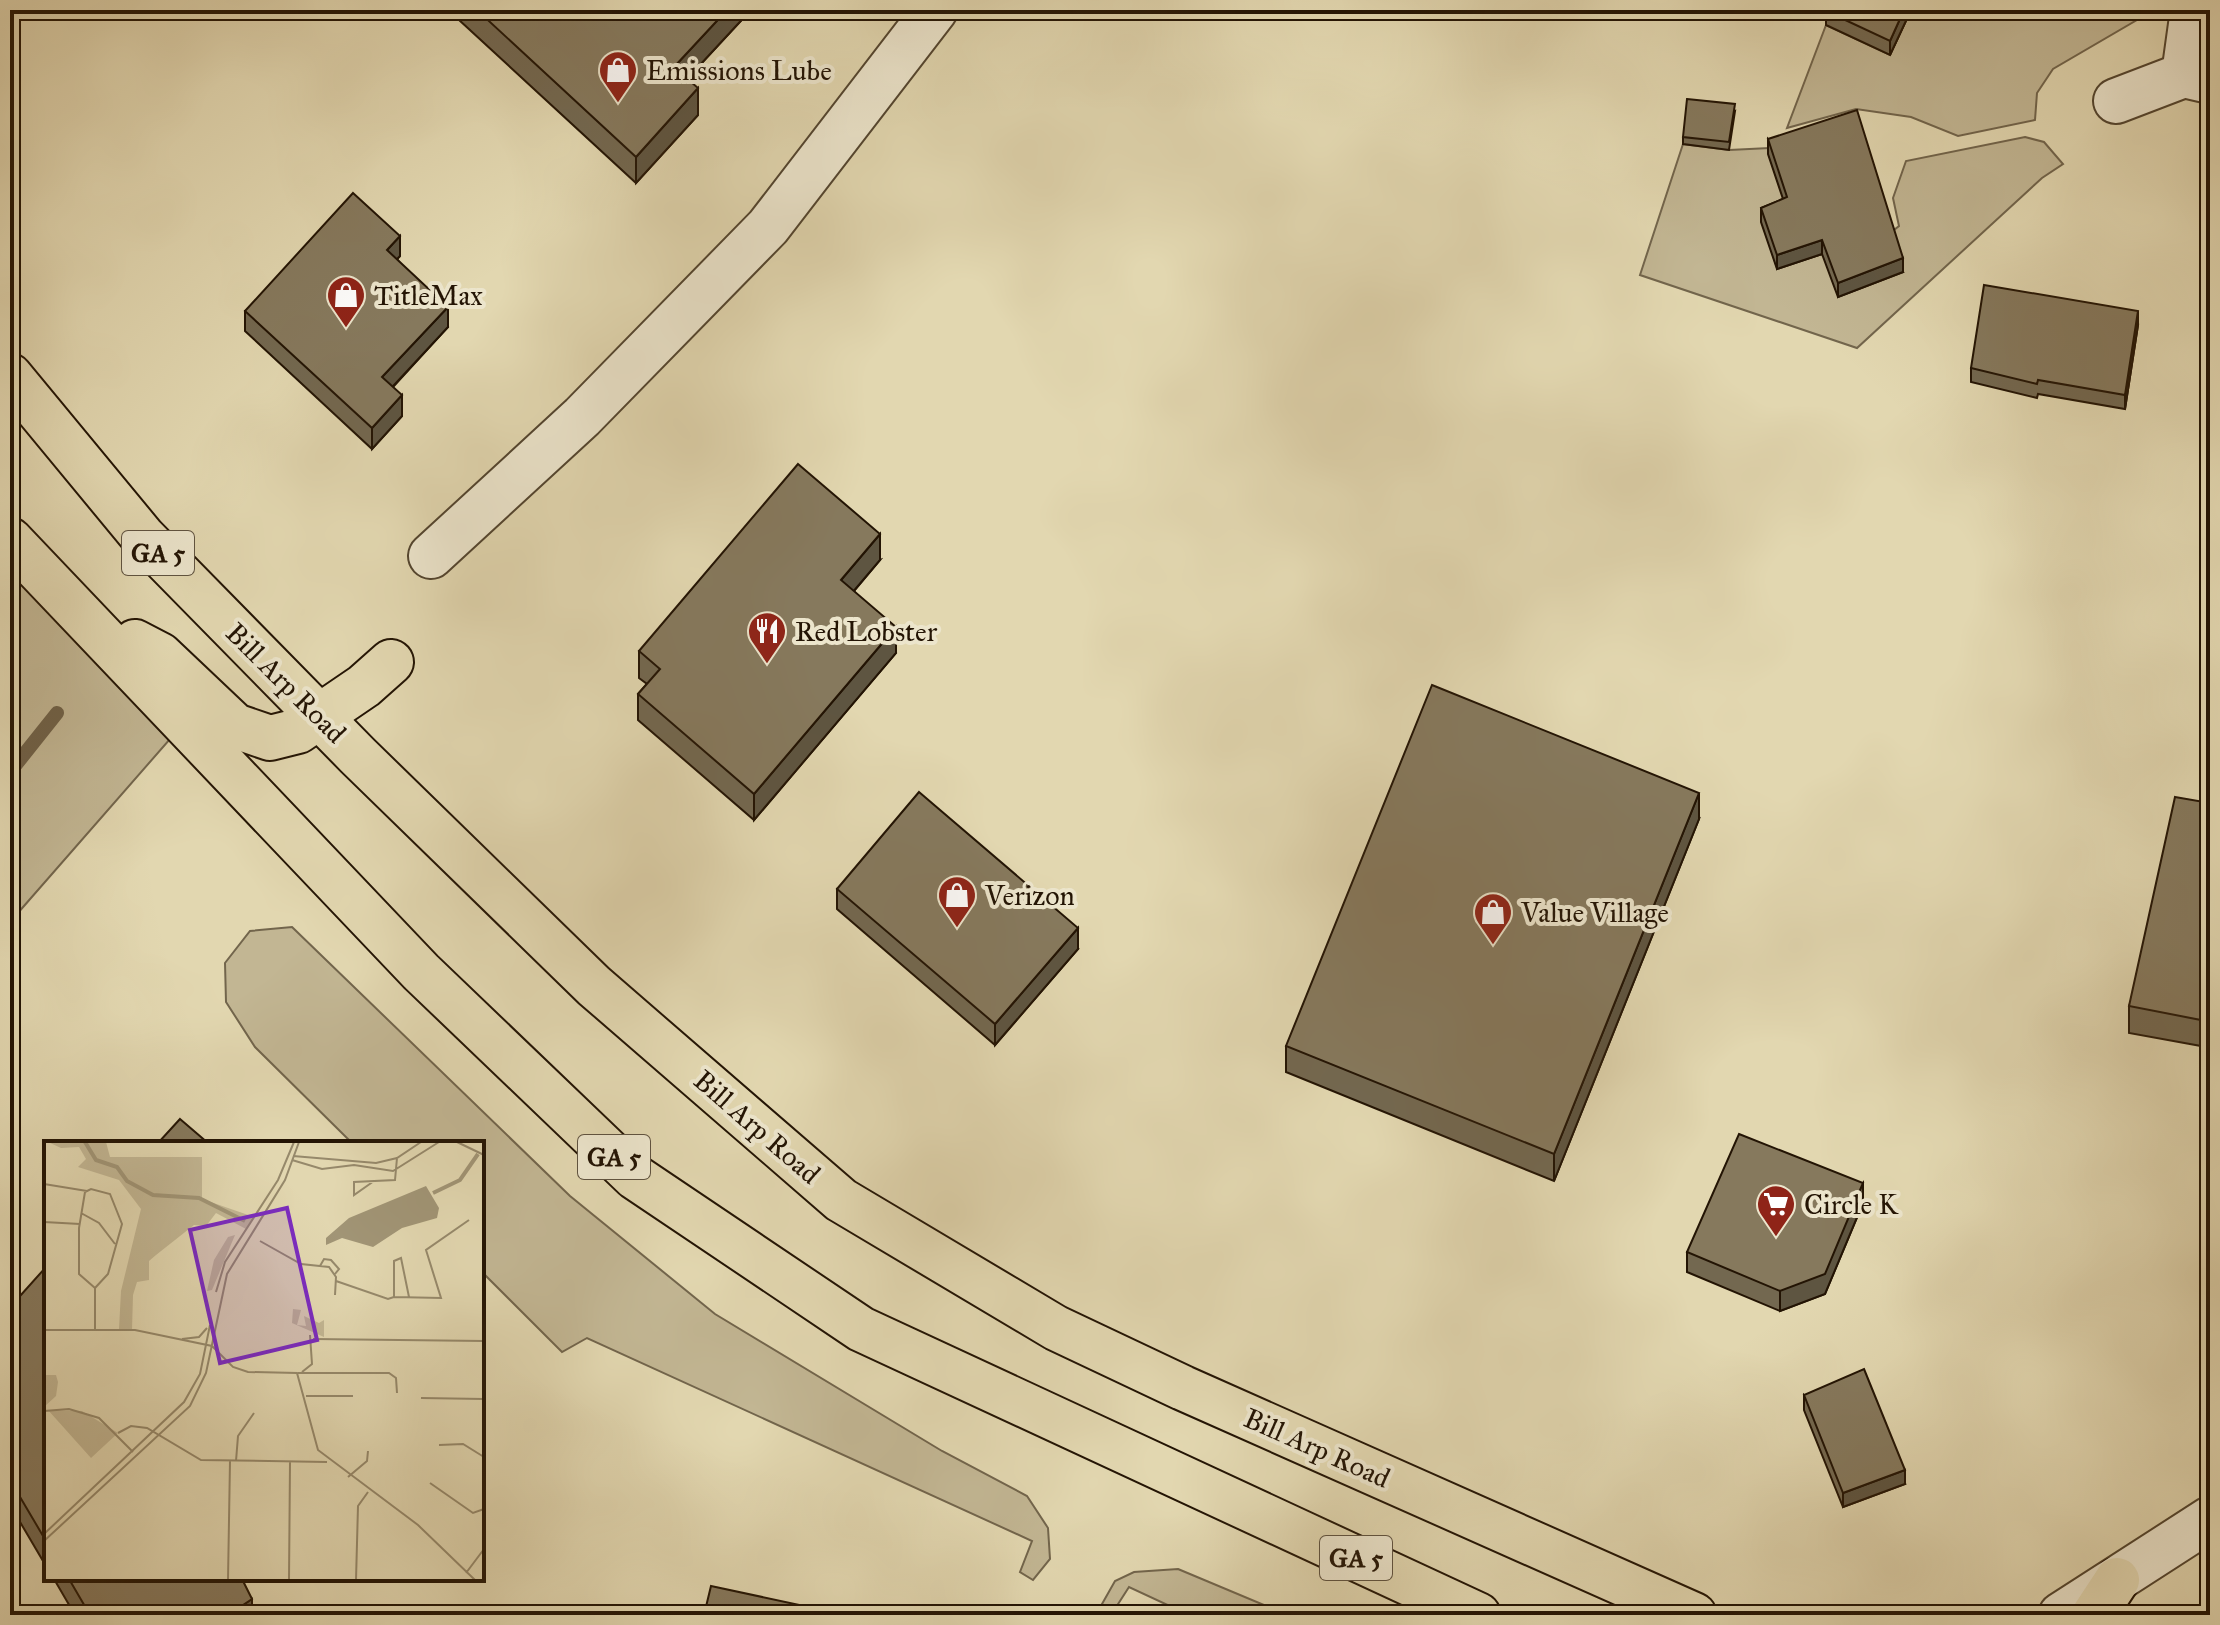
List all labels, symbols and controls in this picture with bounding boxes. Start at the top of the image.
shop icon: Emissions Lube [597,49,639,104]
place label: Emissions Lube [646,53,832,88]
shop icon: TitleMax [325,274,367,329]
place label: TitleMax [374,278,483,313]
road number: GA 5 [122,531,194,575]
restaurant icon: Red Lobster [746,610,788,665]
place label: Red Lobster [795,614,938,649]
street label: Bill Arp Road [218,615,354,751]
shop icon: Verizon [936,874,978,929]
place label: Verizon [984,878,1075,913]
shop icon: Value Village [1472,891,1514,946]
place label: Value Village [1520,895,1669,930]
street label: Bill Arp Road [687,1063,827,1191]
road number: GA 5 [578,1135,650,1179]
inset map [44,1141,484,1581]
supermarket icon: Circle K [1755,1183,1797,1238]
place label: Circle K [1804,1187,1899,1222]
street label: Bill Arp Road [1238,1400,1396,1496]
road number: GA 5 [1320,1536,1392,1580]

